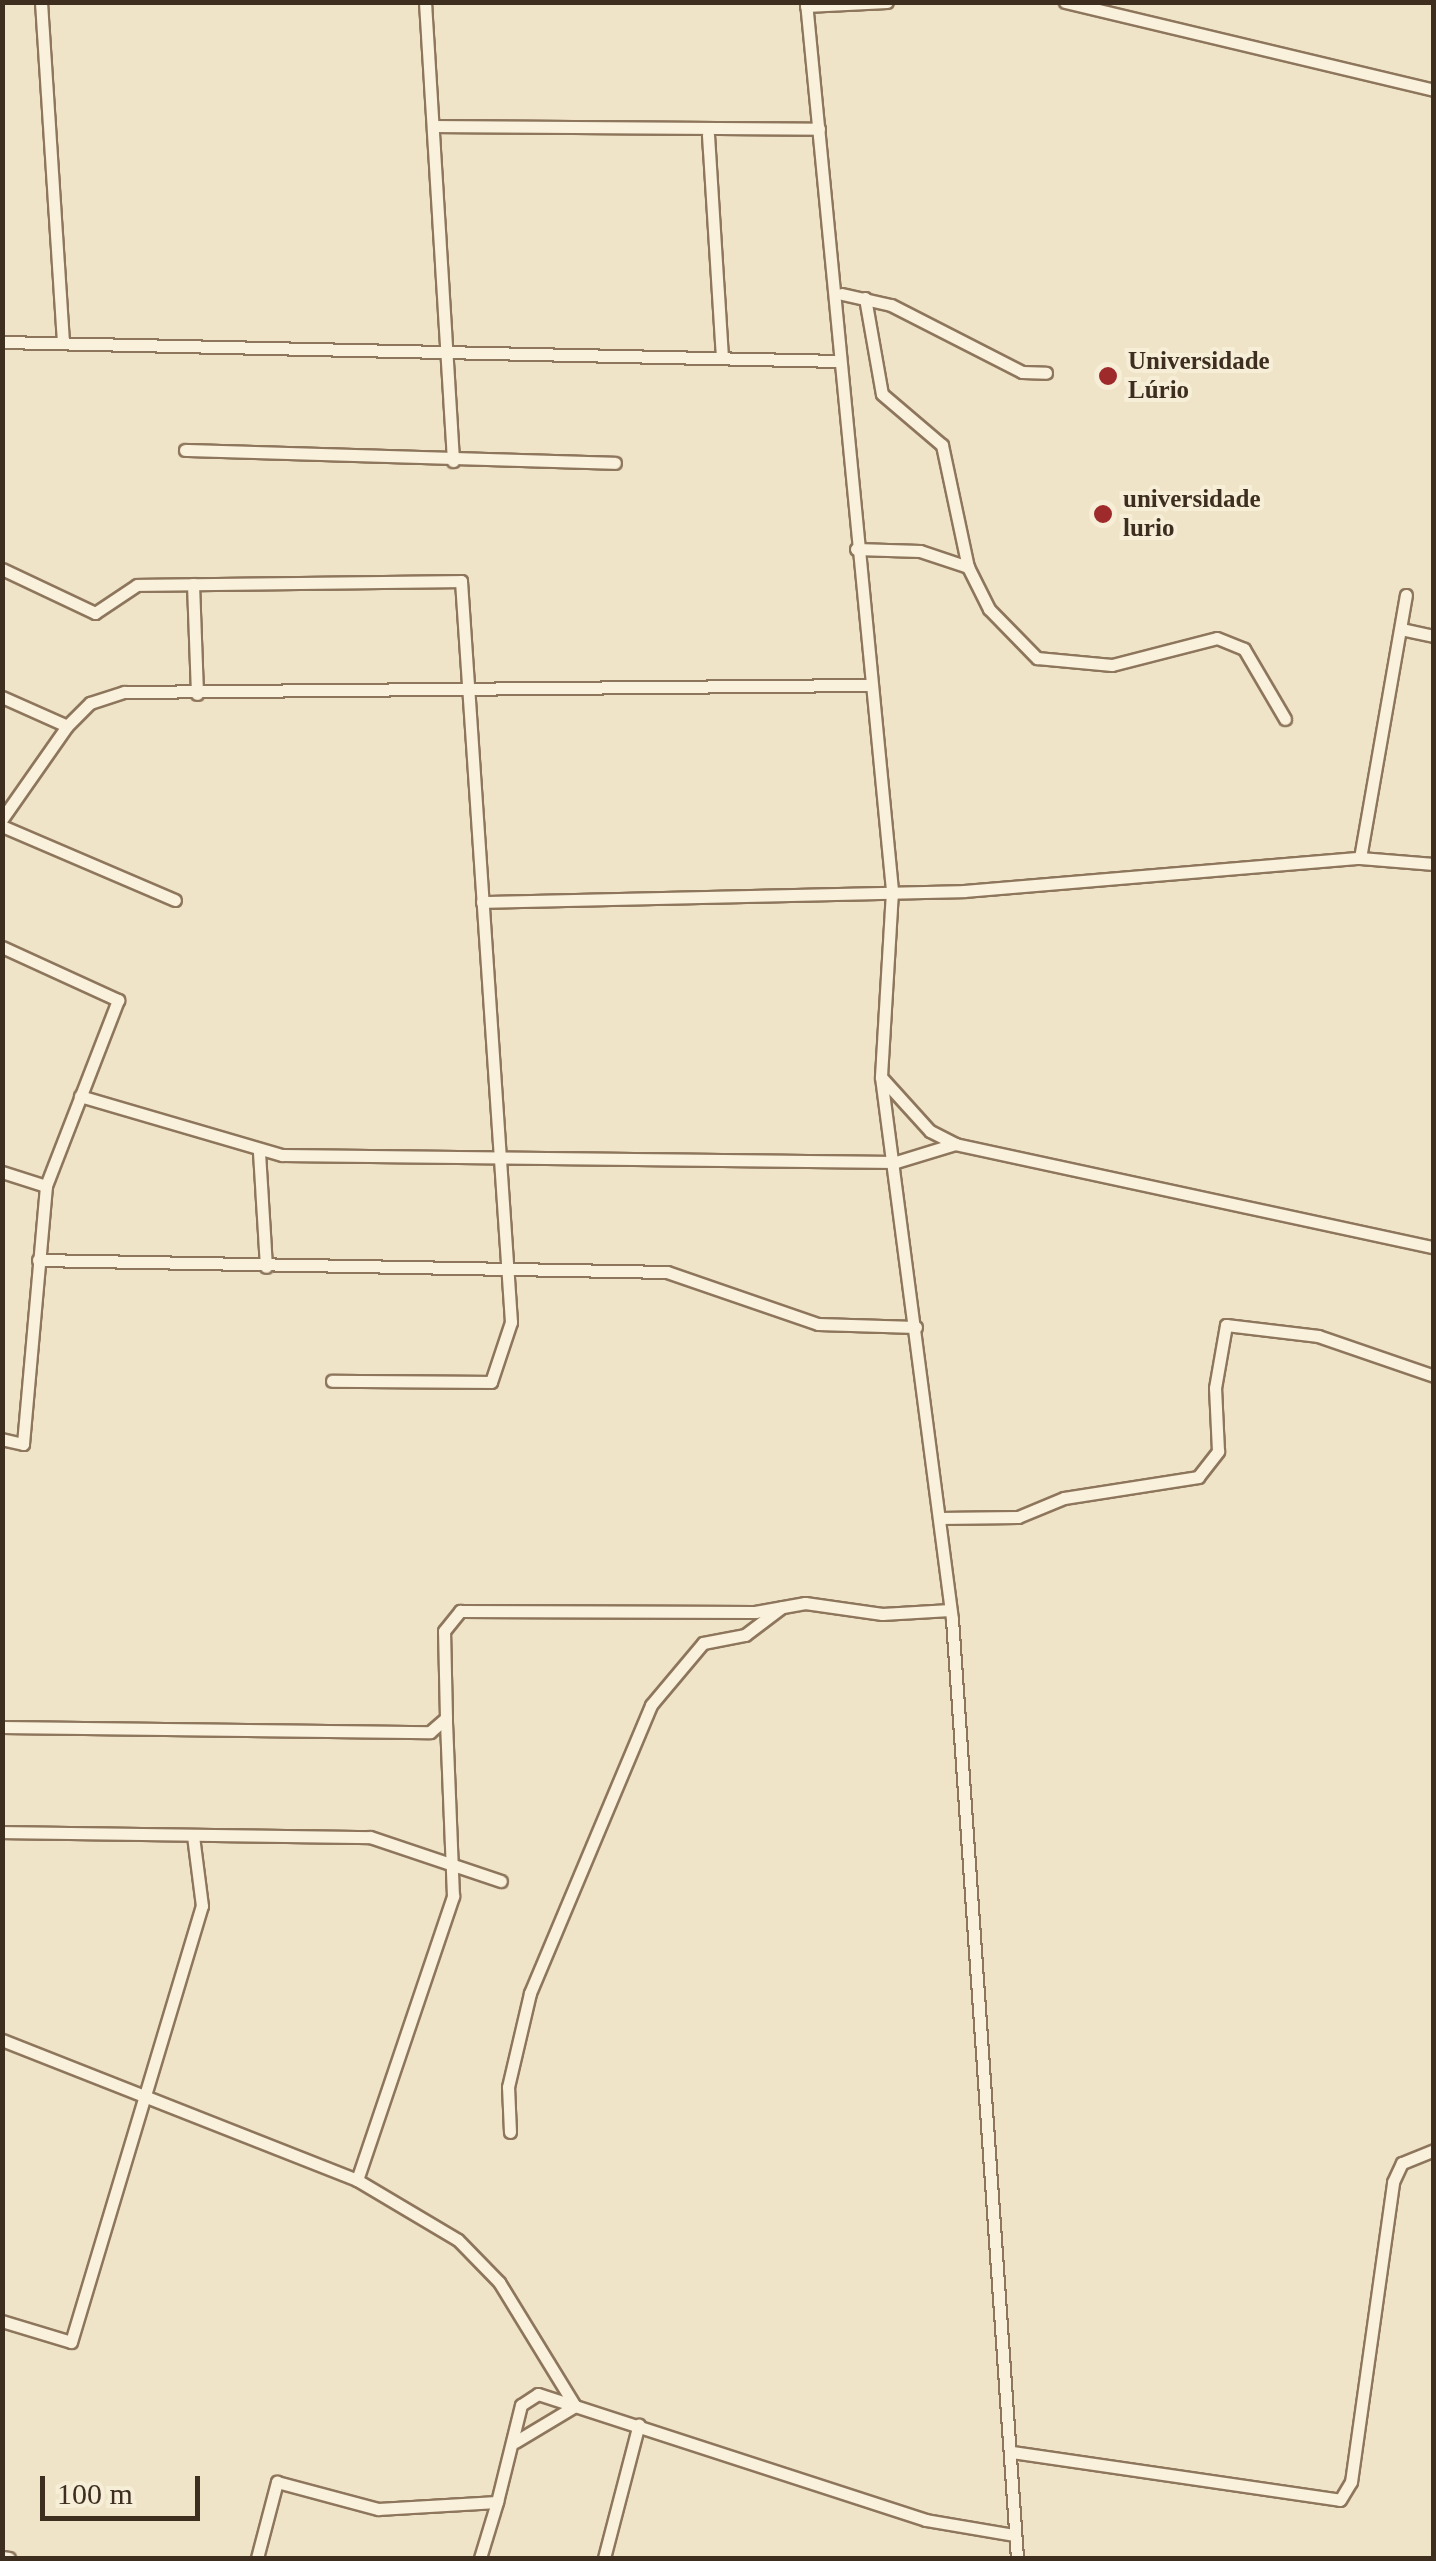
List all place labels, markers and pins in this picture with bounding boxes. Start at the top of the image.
place label: Universidade Lúrio [1128,347,1270,406]
marker: Universidade Lúrio [1097,365,1119,387]
place label: universidade lurio [1123,485,1261,544]
marker: universidade lurio [1092,503,1114,525]

